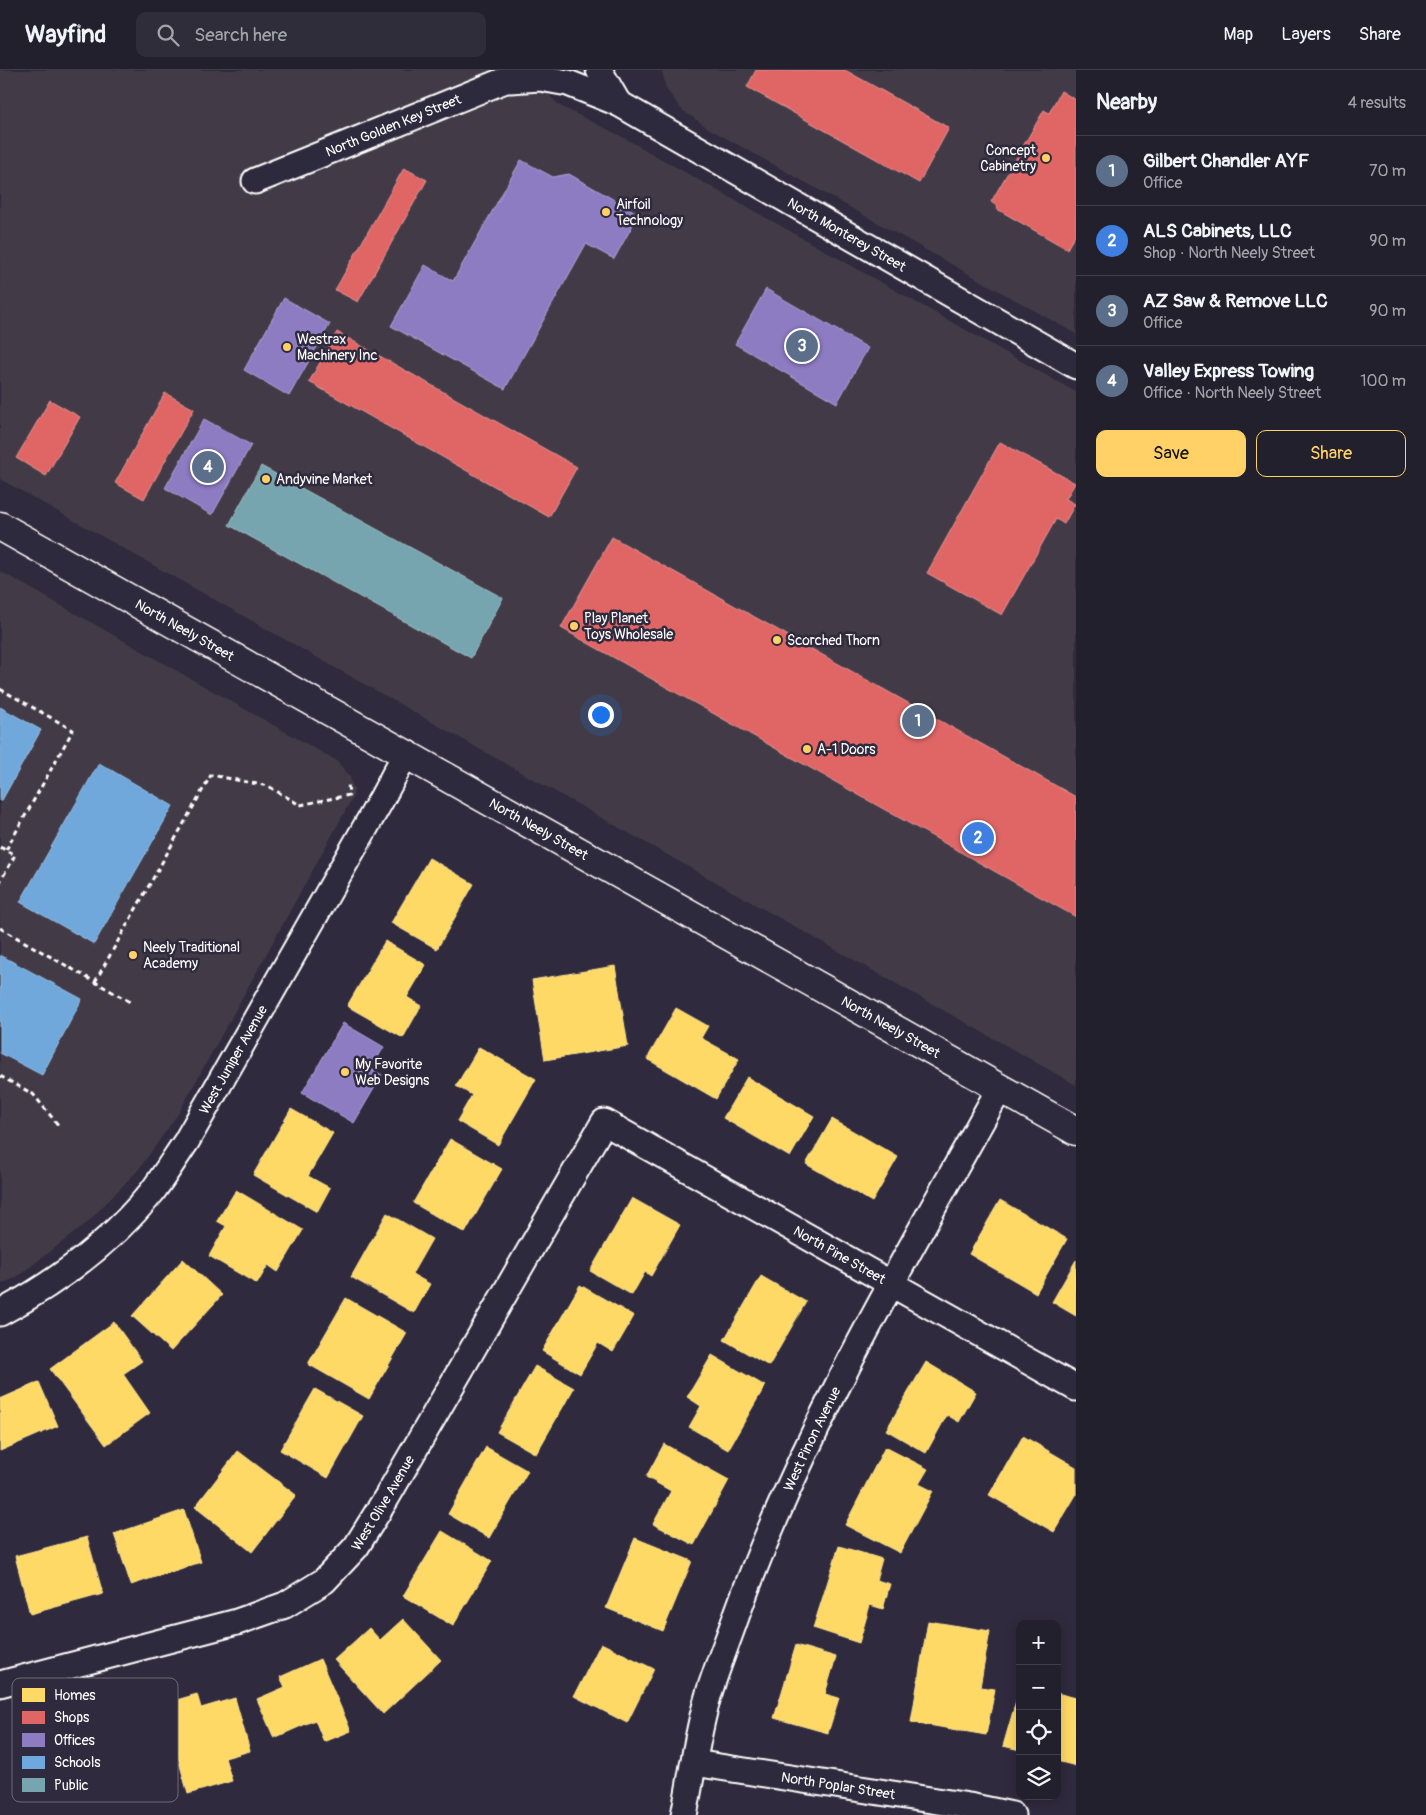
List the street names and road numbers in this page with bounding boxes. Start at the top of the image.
street label: North Golden Key Street [323,90,464,160]
street label: North Monterey Street [785,194,909,275]
street label: North Neely Street [132,595,238,665]
street label: North Neely Street [486,794,592,864]
street label: North Neely Street [838,992,944,1062]
street label: West Juniper Avenue [195,1002,271,1117]
street label: North Pine Street [791,1222,889,1288]
street label: West Pinon Avenue [780,1384,844,1494]
street label: West Olive Avenue [347,1452,418,1554]
street label: North Poplar Street [780,1768,897,1803]

